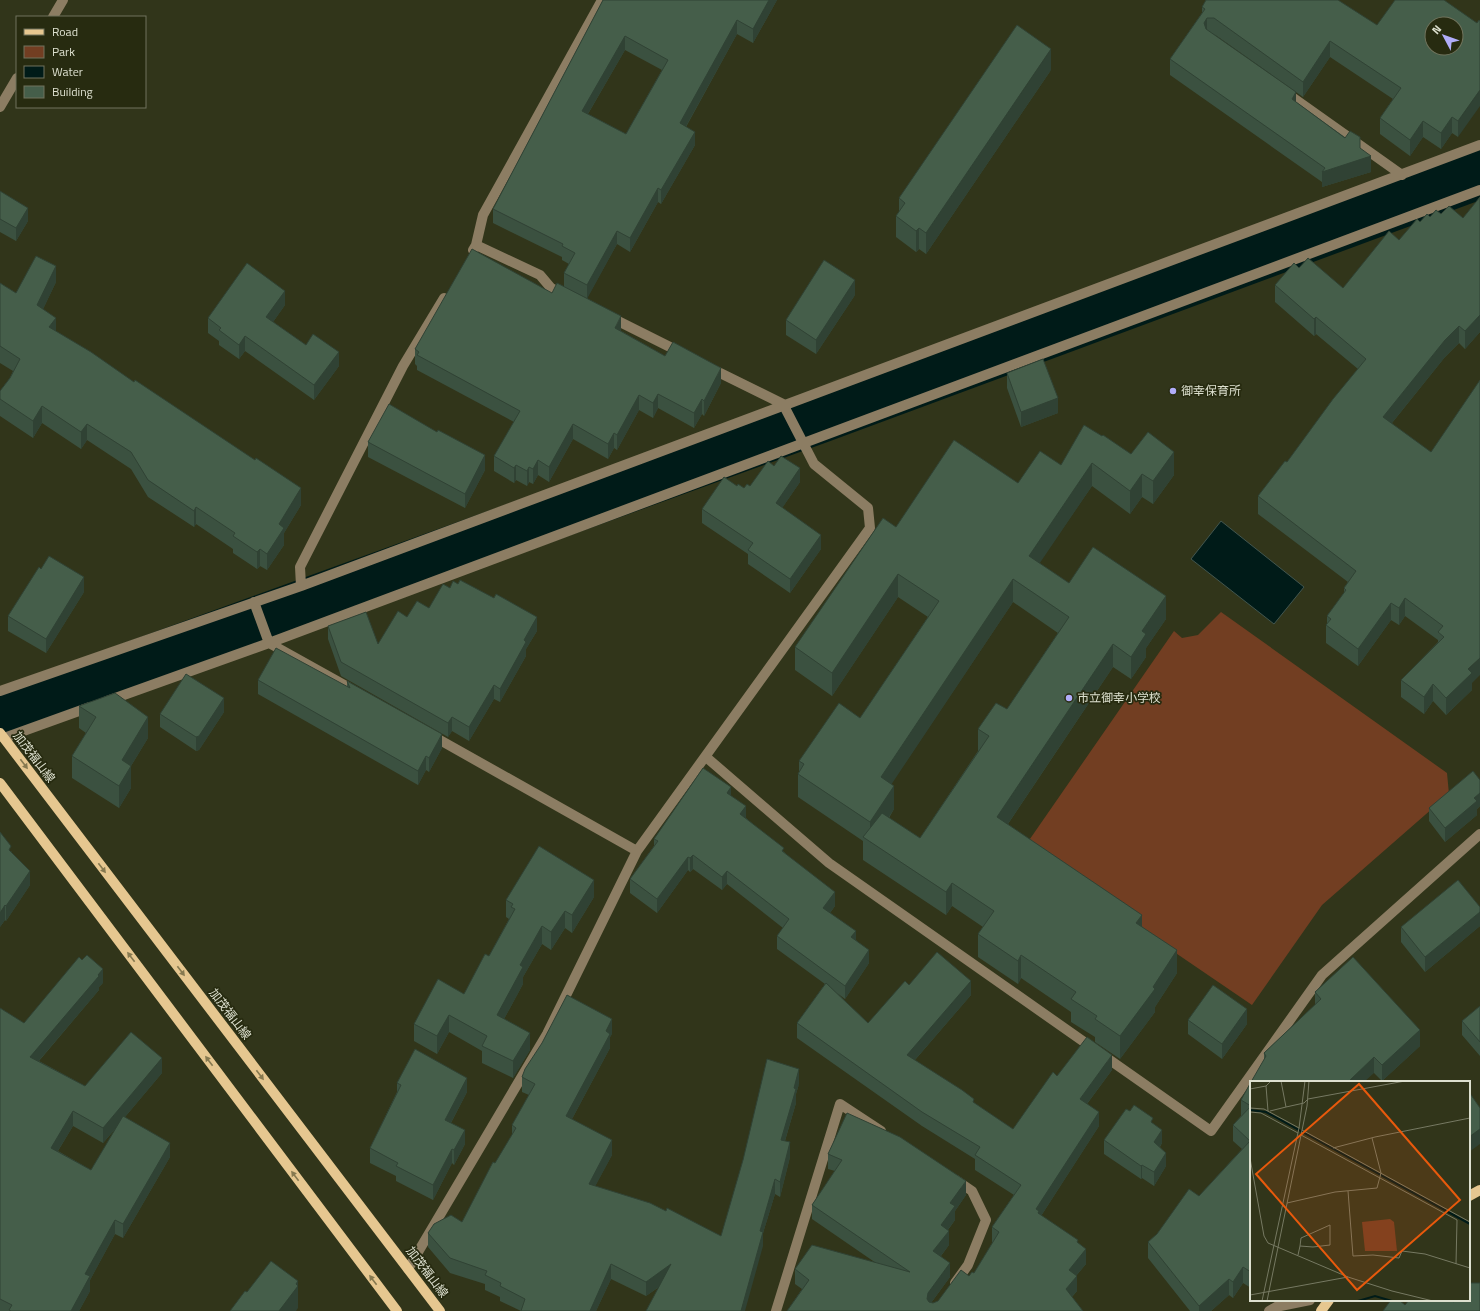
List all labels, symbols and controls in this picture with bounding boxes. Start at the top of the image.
legend [16,16,146,108]
north arrow [1424,16,1464,56]
text: N [1428,21,1445,38]
text: Road [52,22,78,41]
text: Park [52,42,75,61]
text: Water [52,62,83,81]
text: Building [52,82,93,101]
place label: 御幸保育所 [1181,381,1241,400]
marker: 御幸保育所 [1168,386,1178,396]
place label: 市立御幸小学校 [1077,688,1161,707]
marker: 市立御幸小学校 [1064,693,1074,703]
street label: 加茂福山線 [9,727,60,786]
one-way arrow [19,759,28,770]
one-way arrow [98,862,107,873]
one-way arrow [127,952,135,962]
one-way arrow [177,966,185,977]
street label: 加茂福山線 [205,984,256,1043]
one-way arrow [204,1055,213,1066]
one-way arrow [256,1069,264,1080]
inset map [1250,1081,1470,1301]
one-way arrow [291,1171,299,1181]
street label: 加茂福山線 [402,1242,453,1301]
one-way arrow [369,1274,378,1285]

